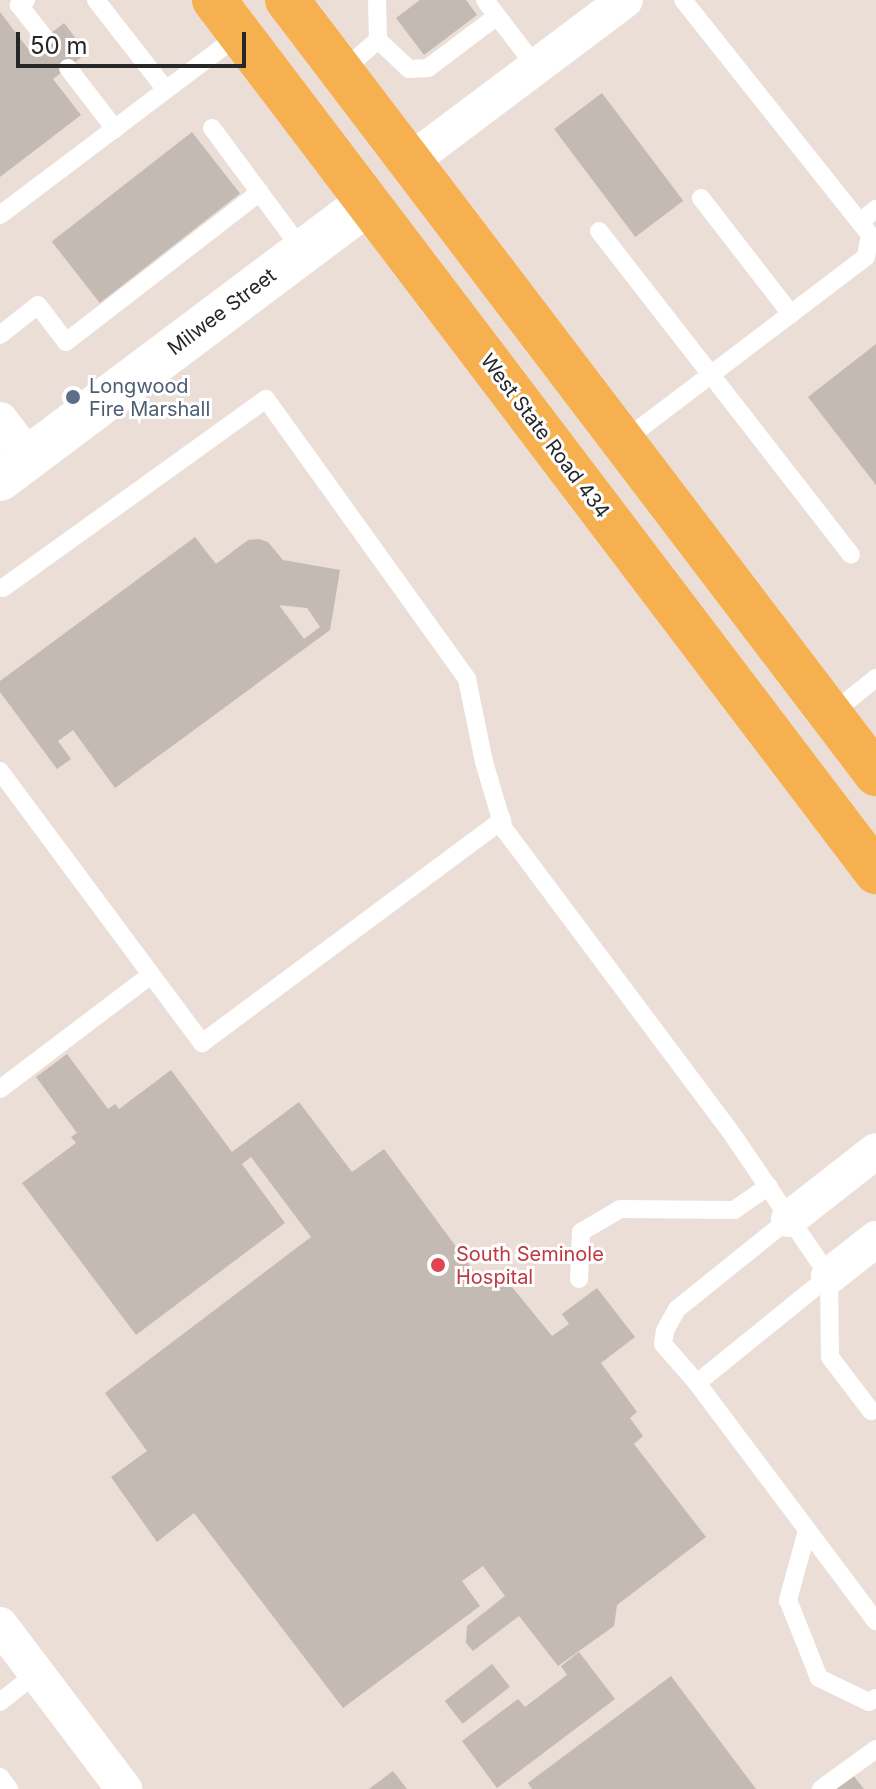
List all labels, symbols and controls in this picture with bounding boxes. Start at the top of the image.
scale bar [20,16,250,66]
text: 50 m [30,31,88,60]
street label: Milwee Street [163,264,281,360]
street label: West State Road 434 [475,349,615,523]
place label: Longwood Fire Marshall [89,374,210,421]
marker: Longwood Fire Marshall [64,388,82,406]
place label: South Seminole Hospital [456,1242,604,1289]
marker: South Seminole Hospital [427,1254,449,1276]

